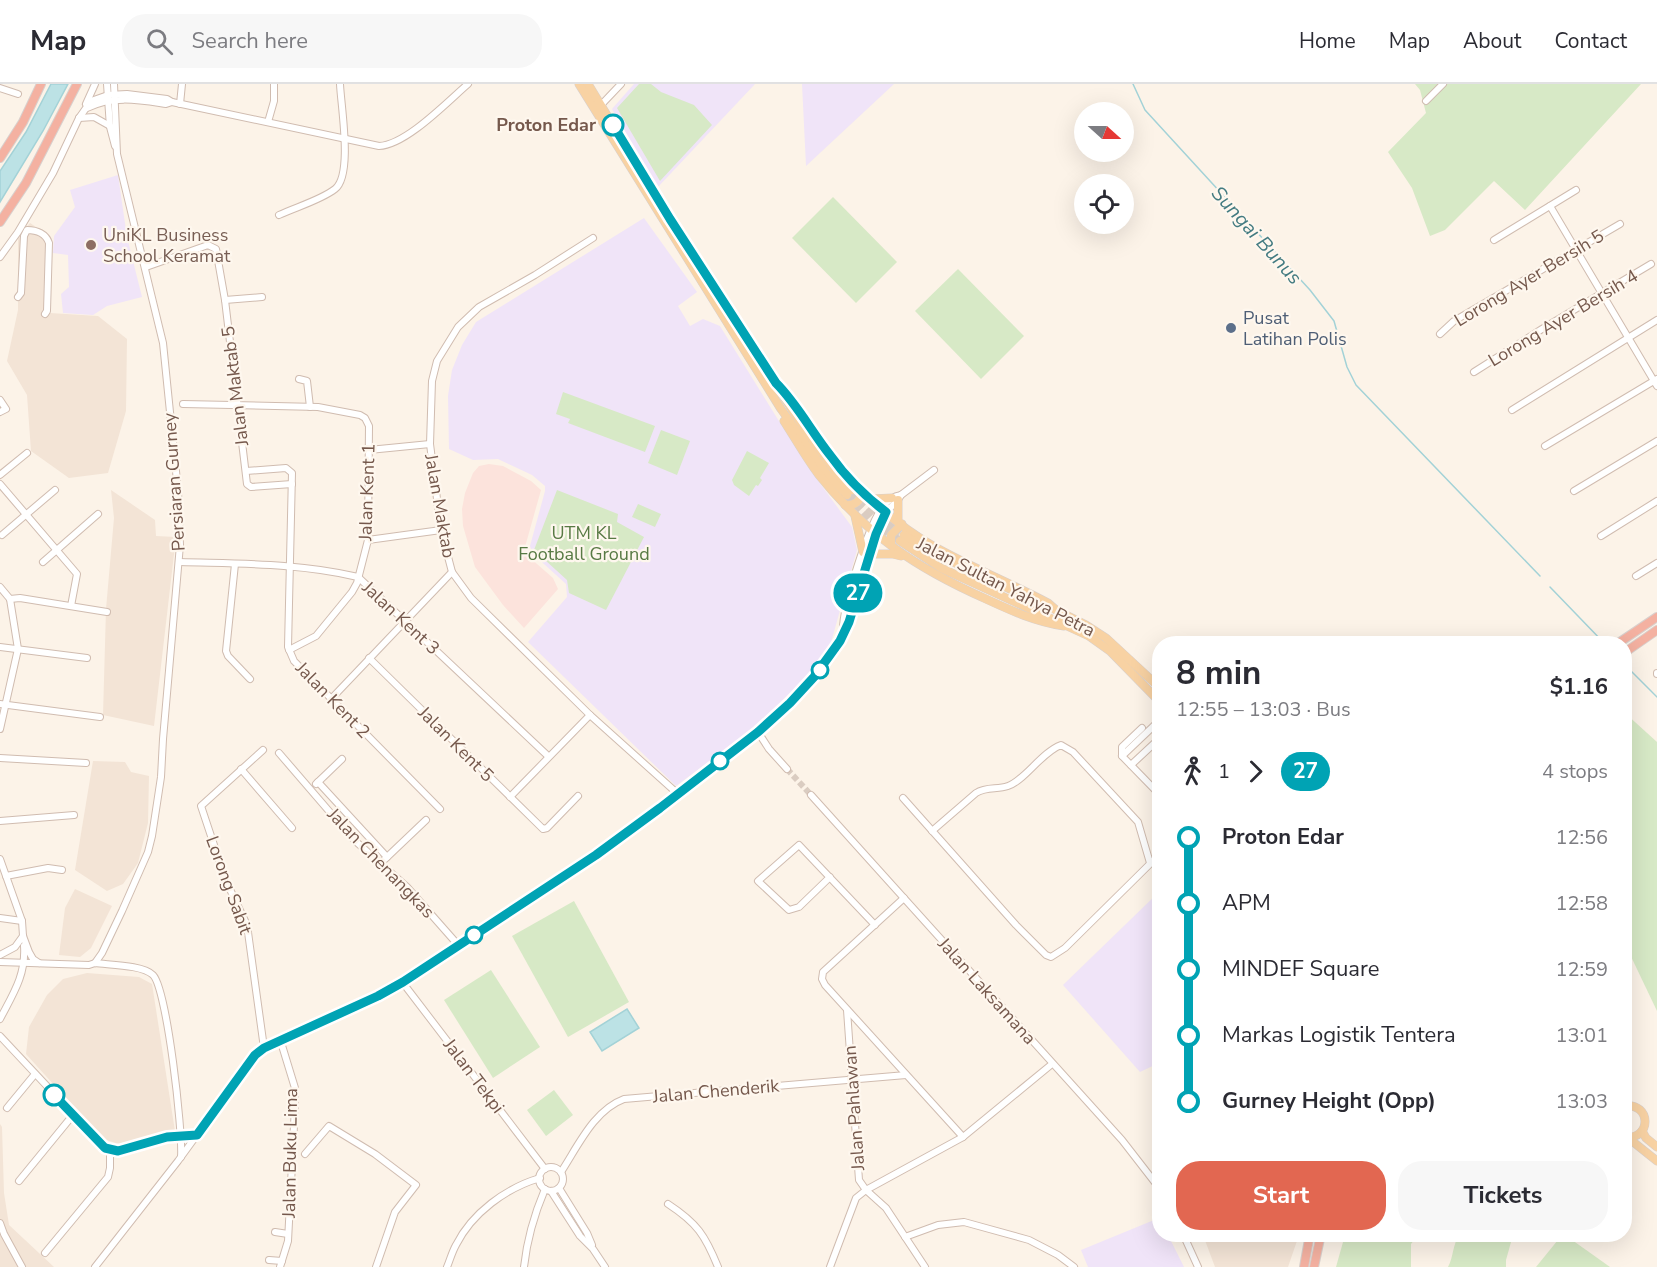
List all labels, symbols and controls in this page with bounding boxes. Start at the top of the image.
search box [122,14,542,68]
text: Map [30,22,86,60]
icon: search [143,25,176,58]
text: Search here [191,26,308,56]
text: Home [1299,27,1356,55]
text: Map [1389,27,1430,55]
text: About [1463,27,1521,55]
text: Contact [1554,27,1627,55]
north arrow [1074,102,1134,162]
map controls [1074,102,1134,234]
place label: Proton Edar [496,113,596,137]
marker: Proton Edar [602,114,624,136]
button: locate [1074,174,1134,234]
water label: Sungai Bunus [1205,180,1308,290]
place label: UniKL Business School Keramat [103,223,231,268]
street label: Lorong Ayer Bersih 5 [1450,224,1608,332]
marker: UniKL Business School Keramat [84,238,98,252]
street label: Lorong Ayer Bersih 4 [1484,264,1642,372]
place label: Pusat Latihan Polis [1243,306,1347,351]
marker: Pusat Latihan Polis [1224,321,1238,335]
street label: Jalan Maktab 5 [216,325,254,448]
street label: Persiaran Gurney [157,411,191,552]
street label: Jalan Kent 1 [353,443,381,542]
street label: Jalan Maktab [419,451,461,560]
park label: UTM KL Football Ground [518,521,650,566]
street label: Jalan Sultan Yahya Petra [912,531,1099,642]
line badge: 27 [831,574,885,612]
street label: Jalan Kent 3 [356,575,445,660]
text: 27 [845,579,871,607]
text: 8 min [1176,651,1261,696]
street label: Jalan Kent 2 [290,656,376,743]
unlabelled marker [811,661,829,679]
text: $1.16 [1550,672,1608,702]
text: 12:55 – 13:03 · Bus [1176,696,1351,723]
street label: Jalan Kent 5 [412,700,499,787]
unlabelled marker [711,752,729,770]
icon: walk [1176,755,1209,788]
icon: forward [1239,755,1272,788]
text: 27 [1293,757,1318,785]
text: 1 [1218,758,1230,785]
text: 4 stops [1542,758,1608,785]
street label: Jalan Chenangkas [321,802,440,923]
text: Proton Edar [1222,822,1344,852]
text: 12:56 [1555,824,1608,851]
street label: Lorong Sabit [200,832,258,938]
text: APM [1222,888,1271,918]
text: 12:58 [1555,890,1608,917]
unlabelled marker [465,926,483,944]
street label: Jalan Laksamana [932,932,1041,1050]
text: MINDEF Square [1222,954,1379,984]
text: 12:59 [1555,956,1608,983]
text: Markas Logistik Tentera [1222,1020,1456,1050]
text: 13:01 [1555,1022,1608,1049]
street label: Jalan Tekpi [437,1033,510,1118]
street label: Jalan Pahlawan [838,1045,870,1172]
street label: Jalan Chenderik [651,1073,781,1109]
unlabelled marker [43,1084,65,1106]
text: Gurney Height (Opp) [1222,1086,1436,1116]
street label: Jalan Buku Lima [277,1088,303,1219]
text: 13:03 [1555,1088,1608,1115]
button: Start [1176,1161,1386,1230]
button: Tickets [1398,1161,1608,1230]

